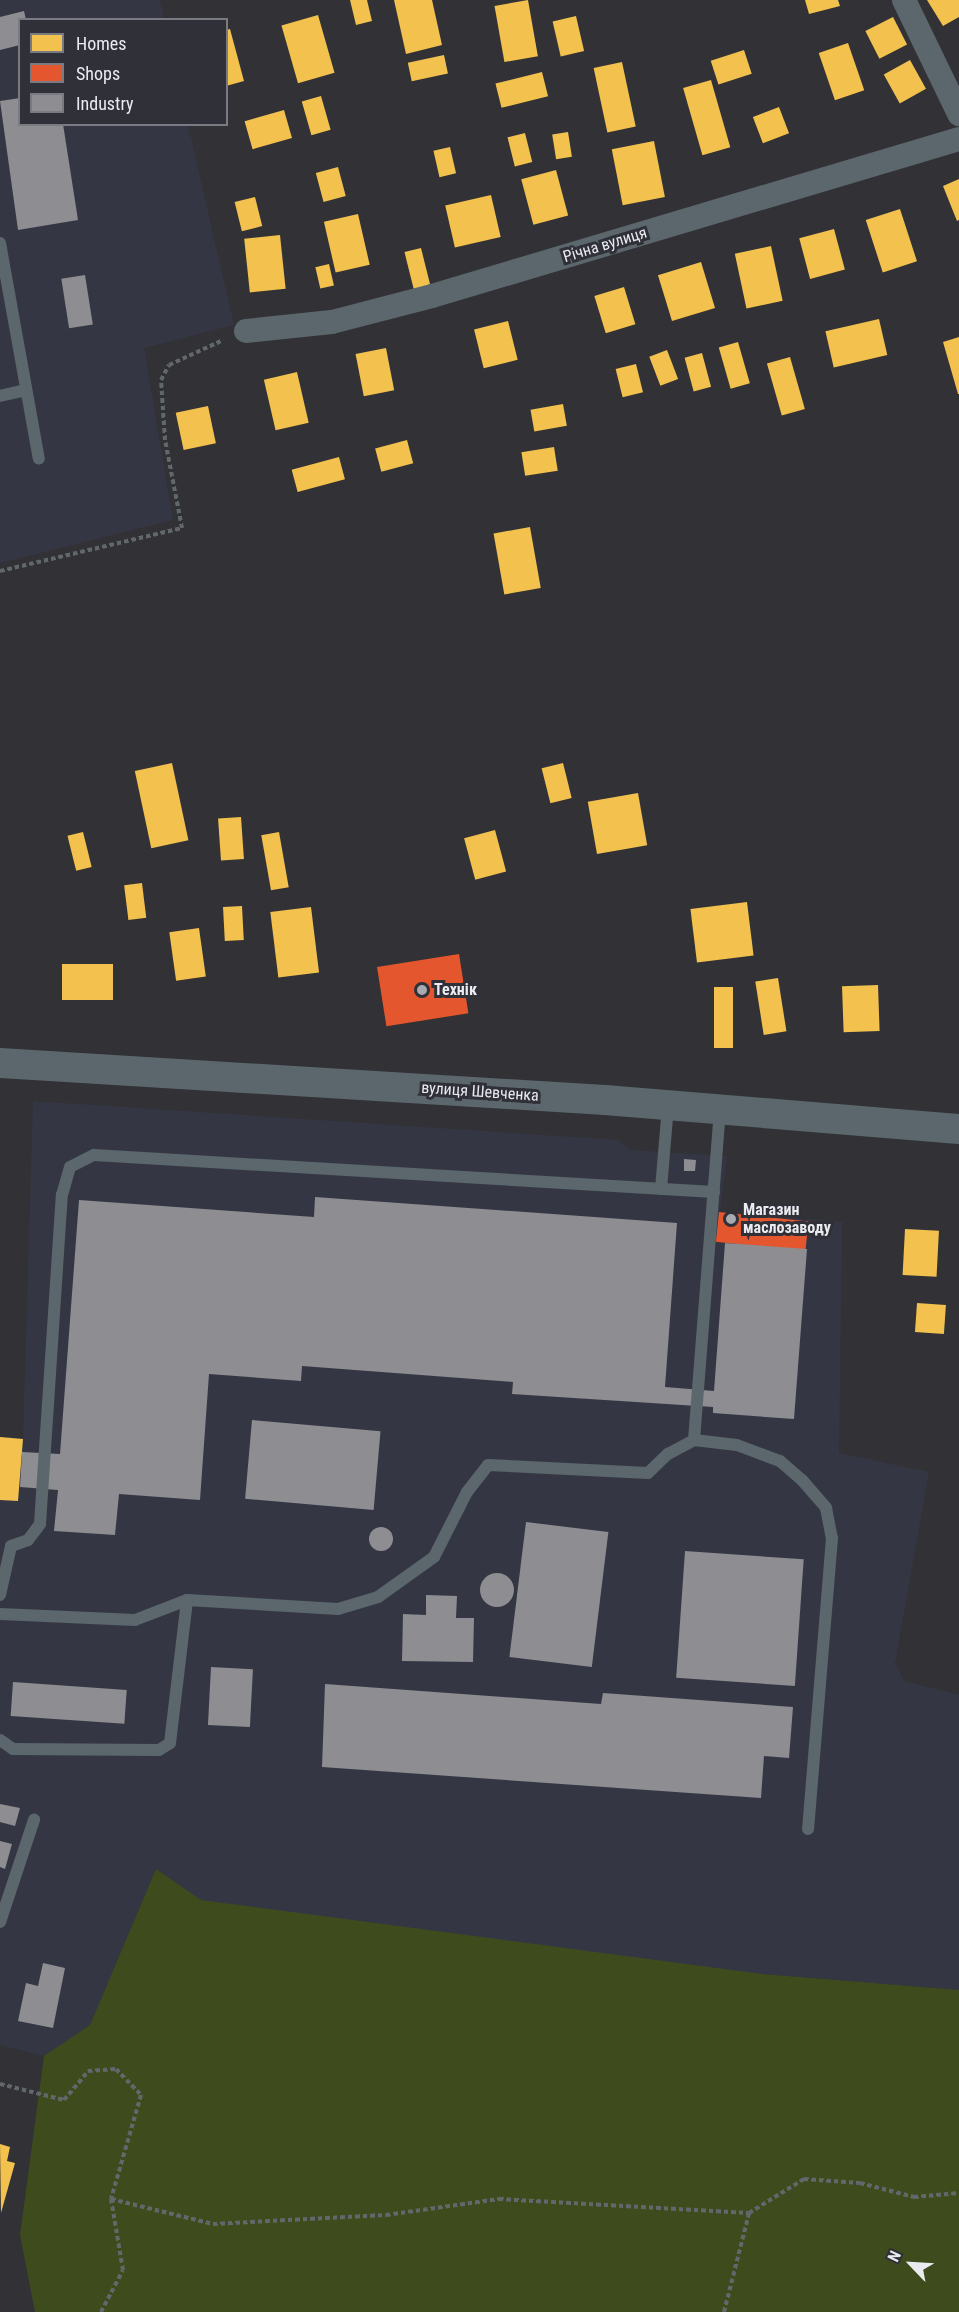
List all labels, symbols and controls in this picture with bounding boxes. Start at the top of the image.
legend [18,18,228,126]
text: Homes [76,33,126,54]
text: Shops [76,63,120,84]
text: Industry [76,93,134,114]
street label: Річна вулиця [561,223,649,267]
place label: Технік [434,980,477,1000]
marker: Технік [415,983,429,997]
street label: вулиця Шевченка [421,1078,539,1106]
place label: Магазин маслозаводу [743,1200,831,1238]
marker: Магазин маслозаводу [724,1212,738,1226]
north arrow [881,2234,941,2294]
text: N [884,2248,905,2265]

